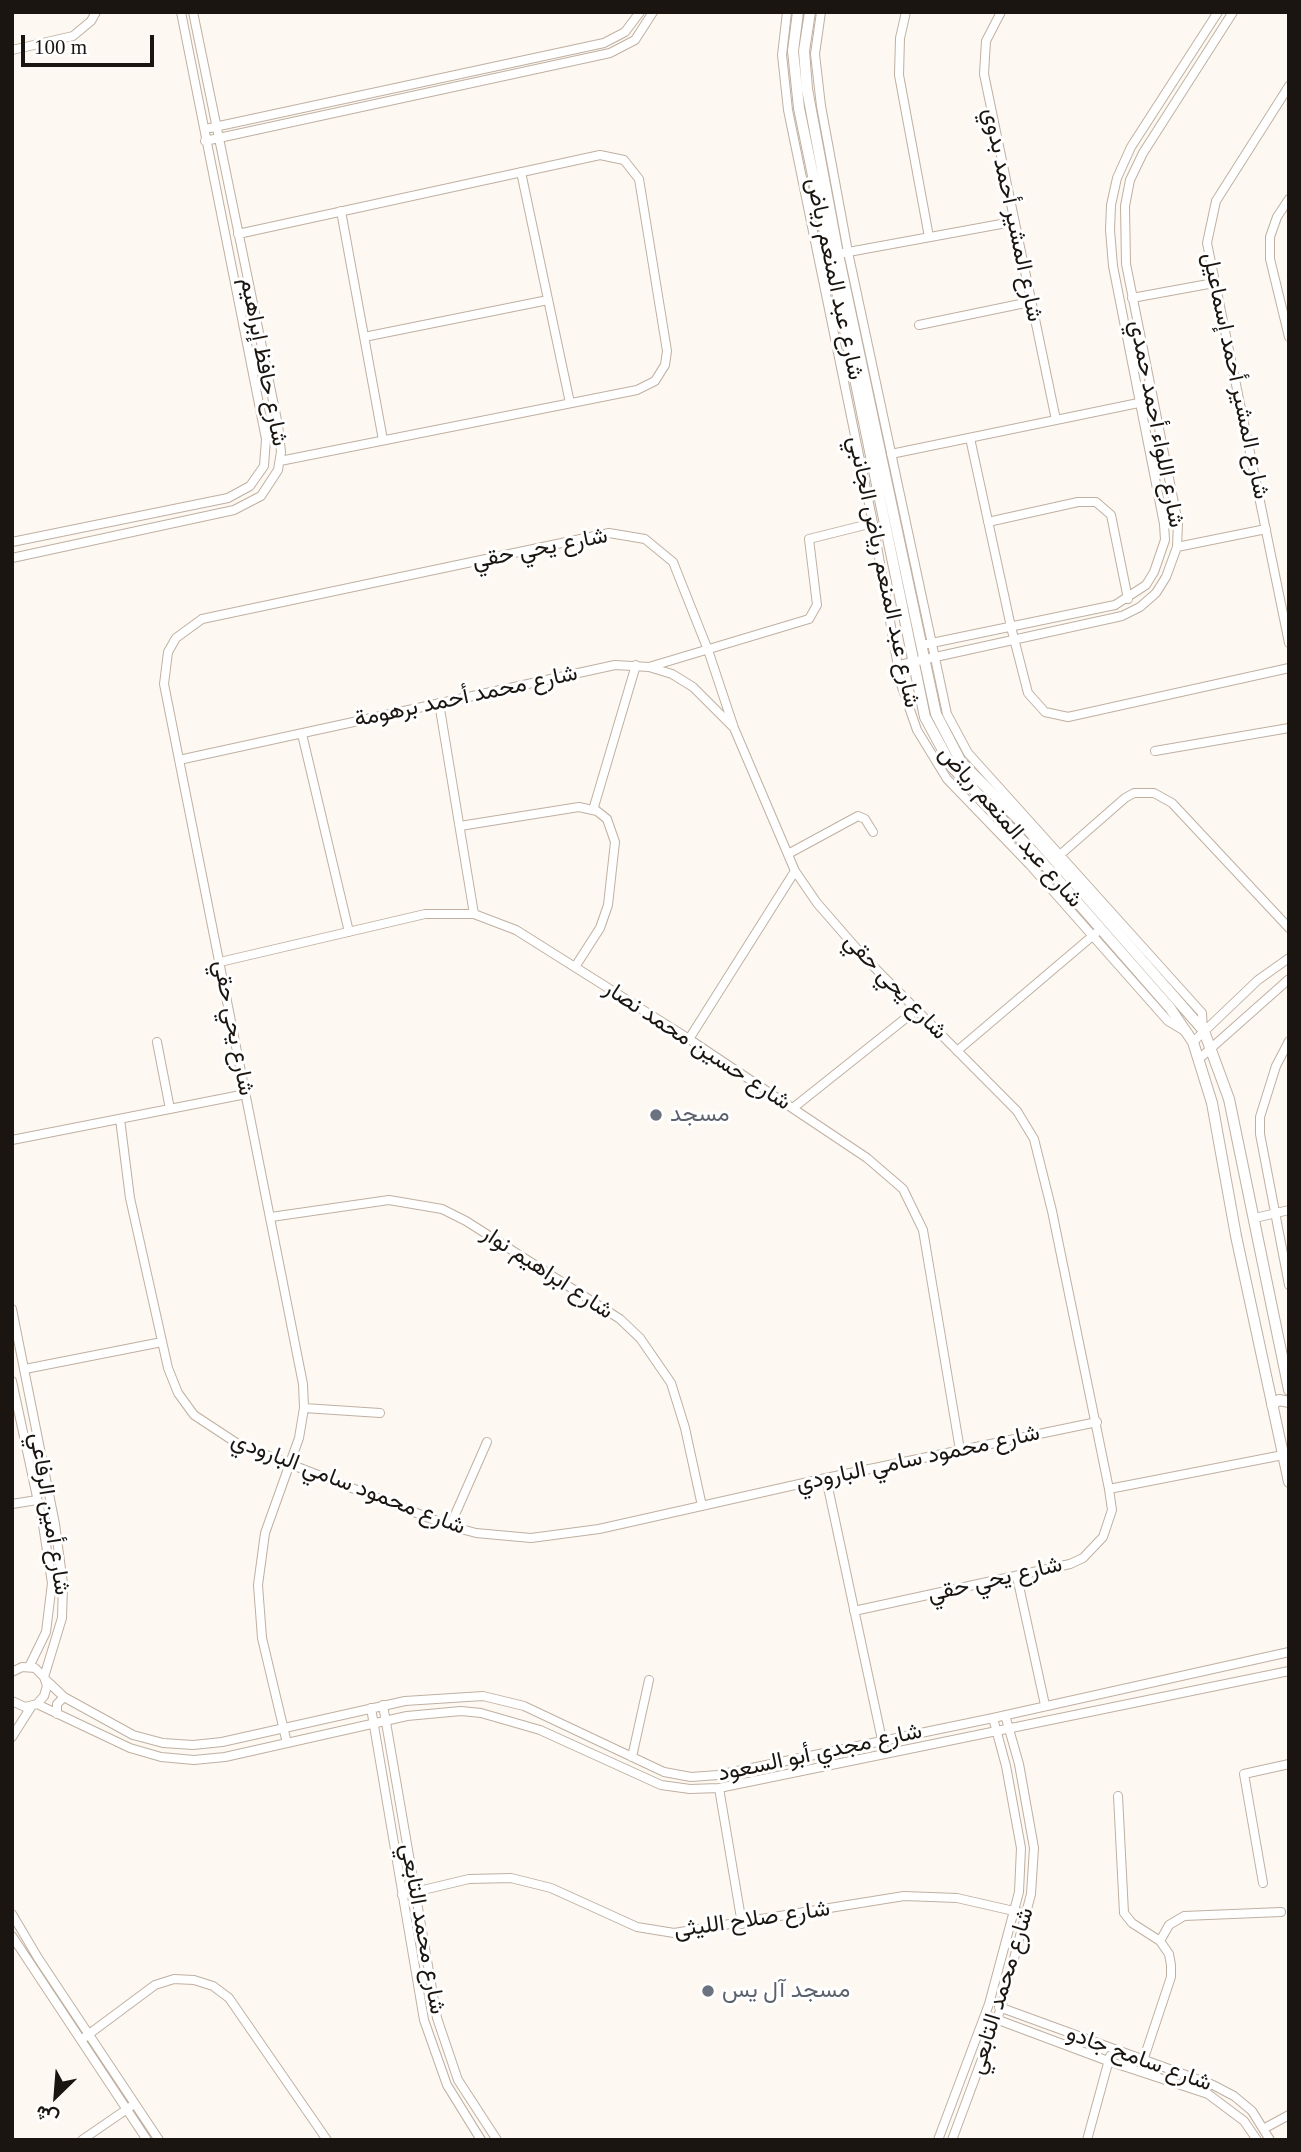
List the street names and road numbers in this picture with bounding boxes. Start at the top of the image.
street label: شارع المشير أحمد بدوي [976,106,1048,324]
street label: شارع عبد المنعم رياض [799,175,869,383]
street label: شارع المشير أحمد إسماعيل [1195,250,1275,502]
street label: شارع حافظ إبراهيم [233,275,293,449]
street label: شارع اللواء أحمد حمدي [1122,318,1190,530]
street label: شارع عبد المنعم رياض الجانبي [841,434,925,710]
street label: شارع يحي حقي [470,522,610,576]
street label: شارع محمد أحمد برهومة [352,660,580,734]
street label: شارع عبد المنعم رياض [932,740,1088,914]
street label: شارع يحي حقي [837,928,953,1046]
street label: شارع يحي حقي [206,958,260,1098]
street label: شارع حسين محمد نصار [598,975,796,1117]
street label: شارع ابراهيم نوار [476,1220,618,1326]
street label: شارع محمود سامي البارودي [794,1420,1042,1498]
street label: شارع محمود سامي البارودي [227,1427,469,1541]
street label: شارع أمين الرفاعي [23,1431,75,1597]
street label: شارع يحي حقي [925,1551,1065,1609]
street label: شارع مجدي أبو السعود [715,1718,925,1788]
street label: شارع محمد التابعي [393,1842,451,2016]
street label: شارع صلاح الليثى [672,1895,832,1945]
street label: شارع محمد التابعي [964,1904,1040,2078]
street label: شارع سامح جادو [1063,2020,1215,2098]

